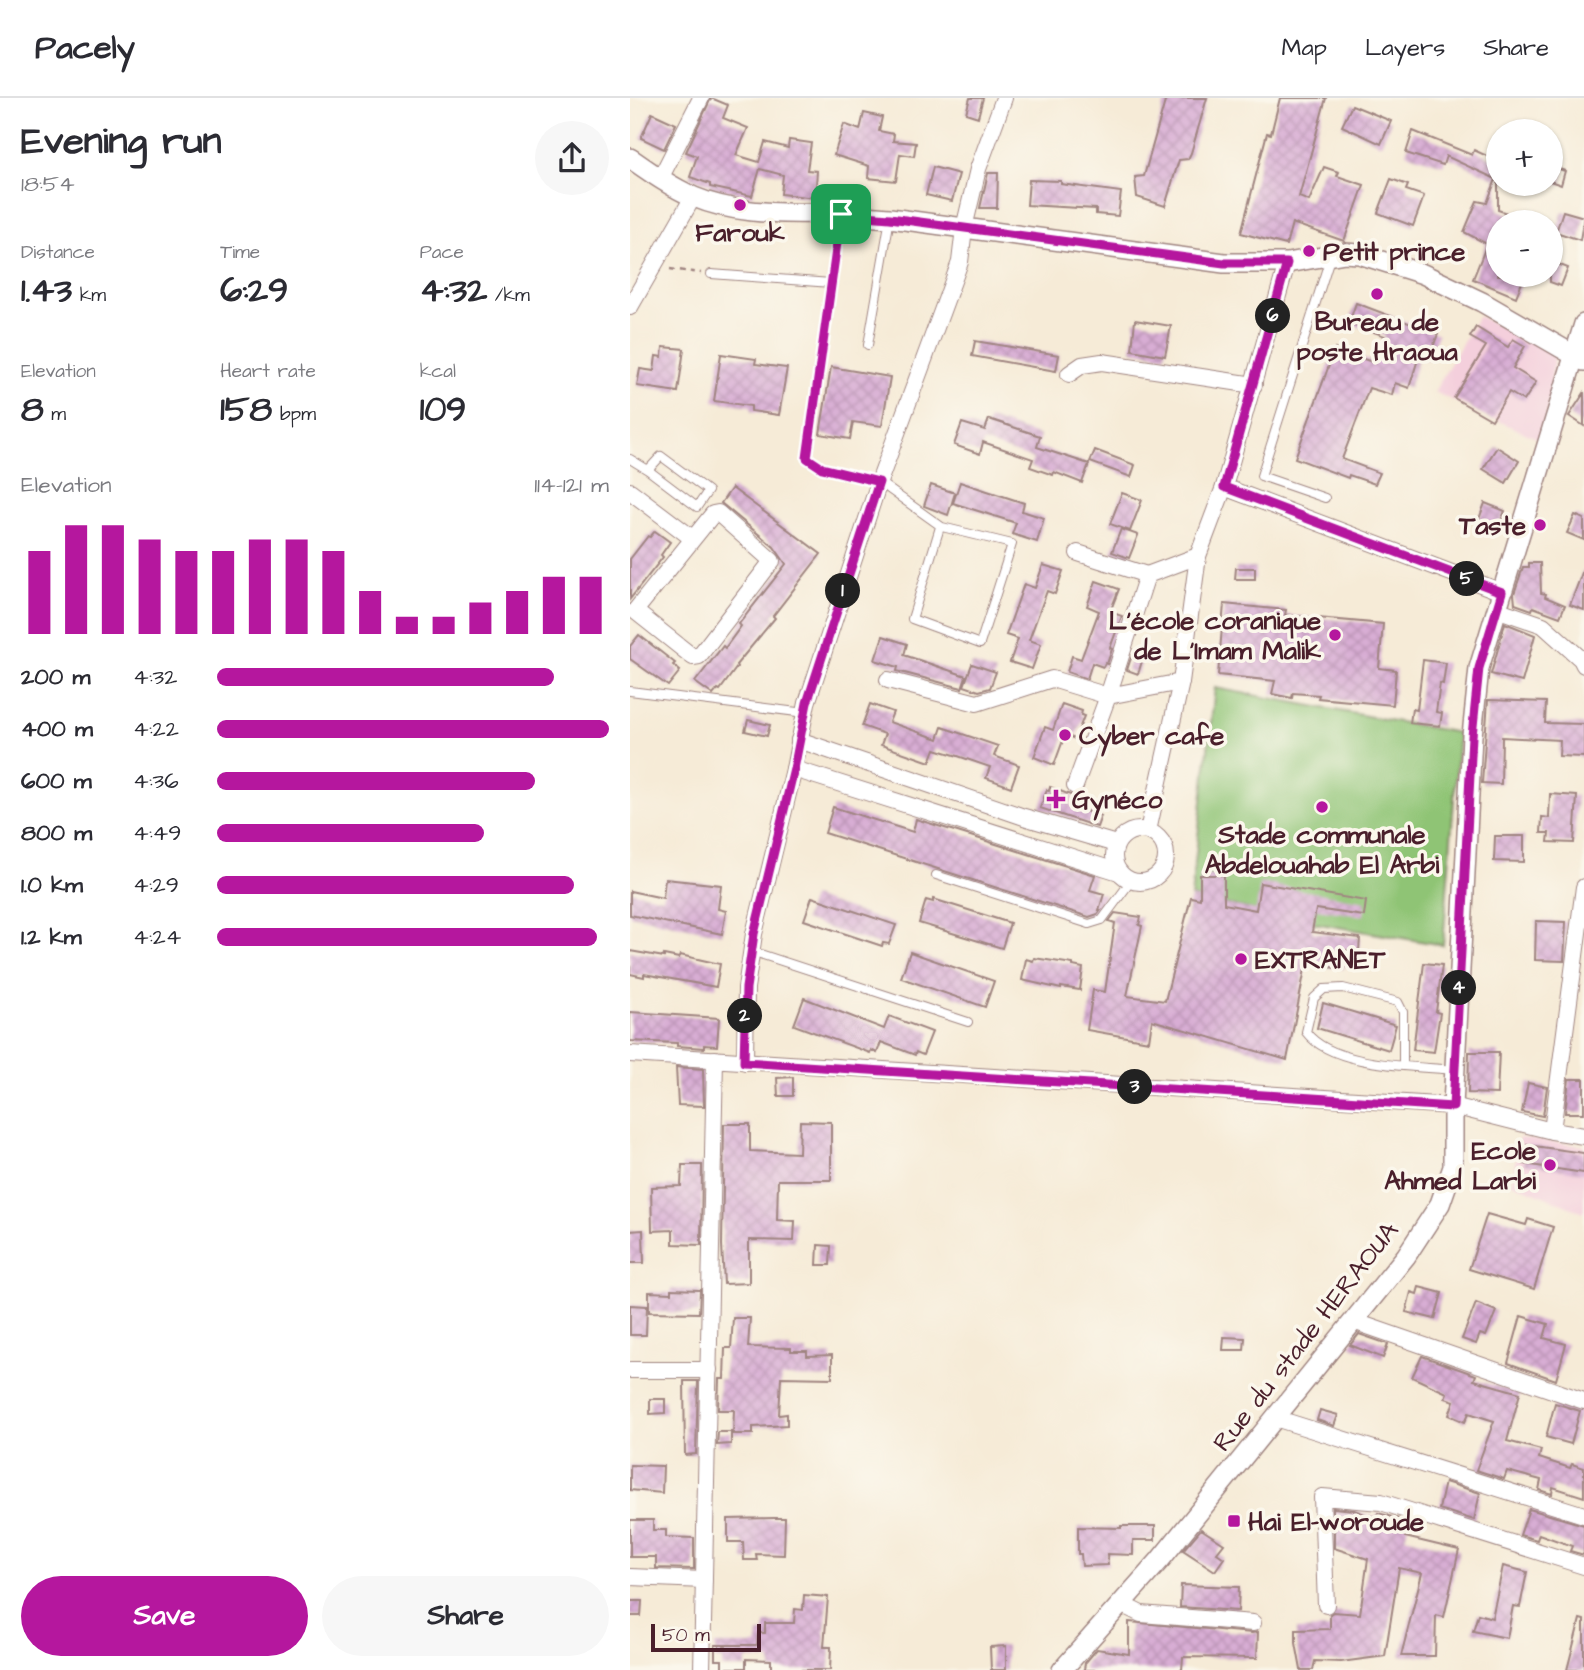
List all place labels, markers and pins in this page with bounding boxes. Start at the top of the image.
pin [811,184,871,244]
marker: Farouk [732,197,748,213]
place label: Farouk [695,215,786,251]
place label: Petit prince [1323,234,1465,270]
marker: Petit prince [1301,243,1317,259]
marker: Bureau de poste Hraoua [1369,286,1385,302]
pin: 6 [1256,298,1290,333]
place label: Bureau de poste Hraoua [1296,304,1459,370]
place label: Taste [1458,508,1526,544]
marker: Taste [1532,517,1548,533]
pin: 5 [1450,561,1484,596]
pin: 1 [826,574,860,608]
place label: L'école coranique de L'Imam Malik [1109,603,1322,669]
marker: L'école coranique de L'Imam Malik [1327,627,1343,643]
place label: Cyber cafe [1079,718,1224,757]
marker: Cyber cafe [1057,727,1073,743]
place label: Gynéco [1072,782,1163,821]
marker: Gynéco [1046,789,1066,809]
marker: Stade communale Abdelouahab El Arbi [1314,799,1330,815]
place label: Stade communale Abdelouahab El Arbi [1205,817,1439,883]
place label: EXTRANET [1255,942,1386,978]
marker: EXTRANET [1233,951,1249,967]
pin: 4 [1442,970,1476,1006]
pin: 2 [727,998,762,1034]
pin: 3 [1118,1070,1152,1104]
place label: Ecole Ahmed Larbi [1384,1133,1536,1199]
marker: Ecole Ahmed Larbi [1542,1157,1558,1173]
place label: Hai El-woroude [1248,1504,1424,1540]
marker: Hai El-woroude [1226,1513,1242,1529]

